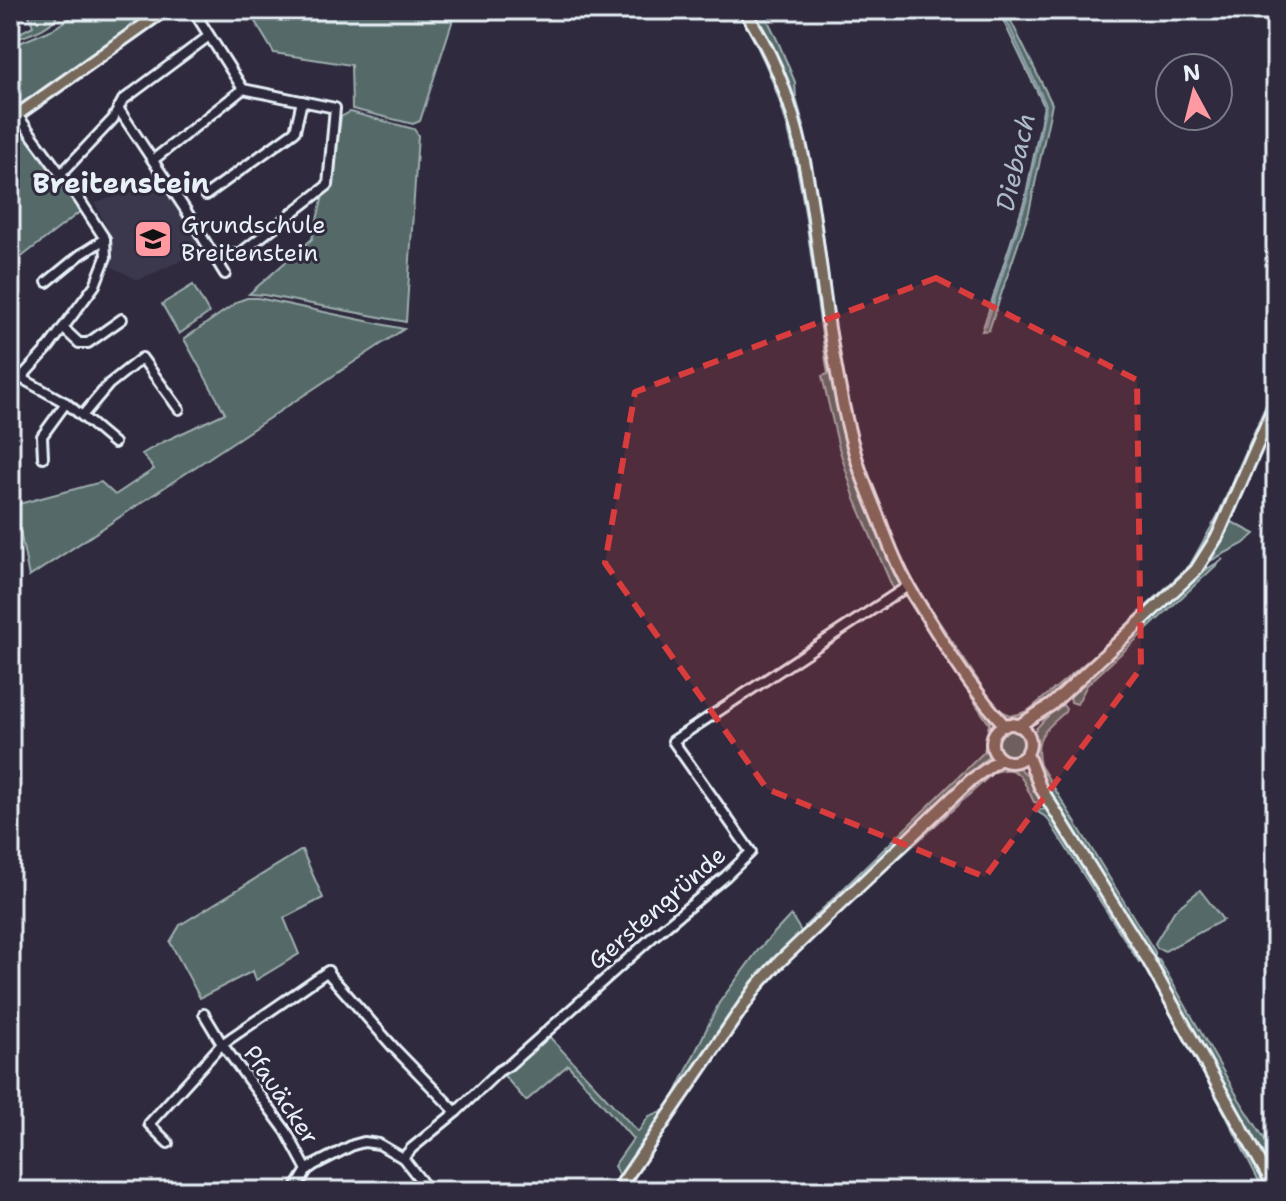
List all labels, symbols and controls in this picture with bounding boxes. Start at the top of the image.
north arrow [1154,52,1234,132]
text: N [1181,57,1202,88]
water label: Diebach [987,110,1043,214]
district label: Breitenstein [33,164,209,202]
place label: Grundschule Breitenstein [181,209,326,269]
school or university icon: Grundschule Breitenstein [132,218,174,260]
street label: Gerstengründe [581,839,733,977]
street label: Pfauäcker [236,1039,326,1151]

